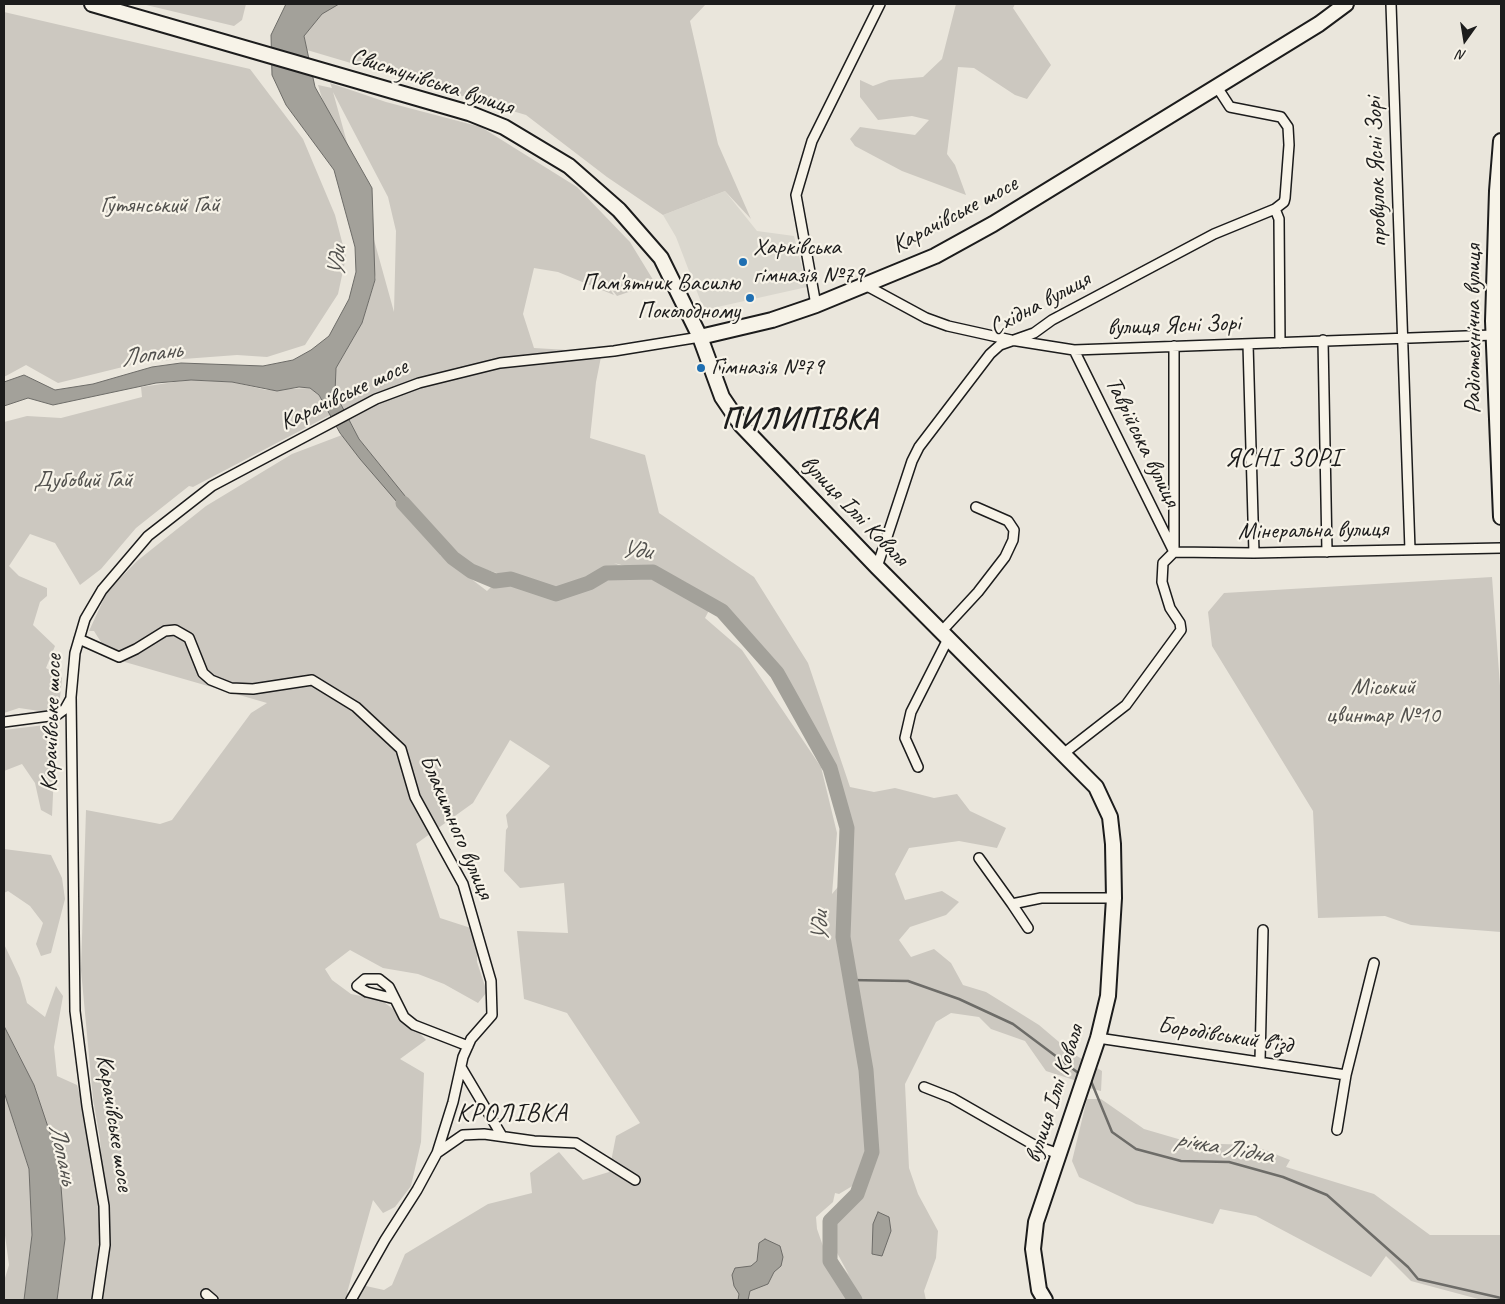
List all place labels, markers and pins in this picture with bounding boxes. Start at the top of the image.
place label: Харківська гімназія №79 [753,234,864,290]
marker: Харківська гімназія №79 [737,256,749,268]
place label: Пам'ятник Василю Поколодному [581,270,740,326]
marker: Пам'ятник Василю Поколодному [744,292,756,304]
place label: Гімназія №79 [711,354,824,382]
marker: Гімназія №79 [695,362,707,374]

